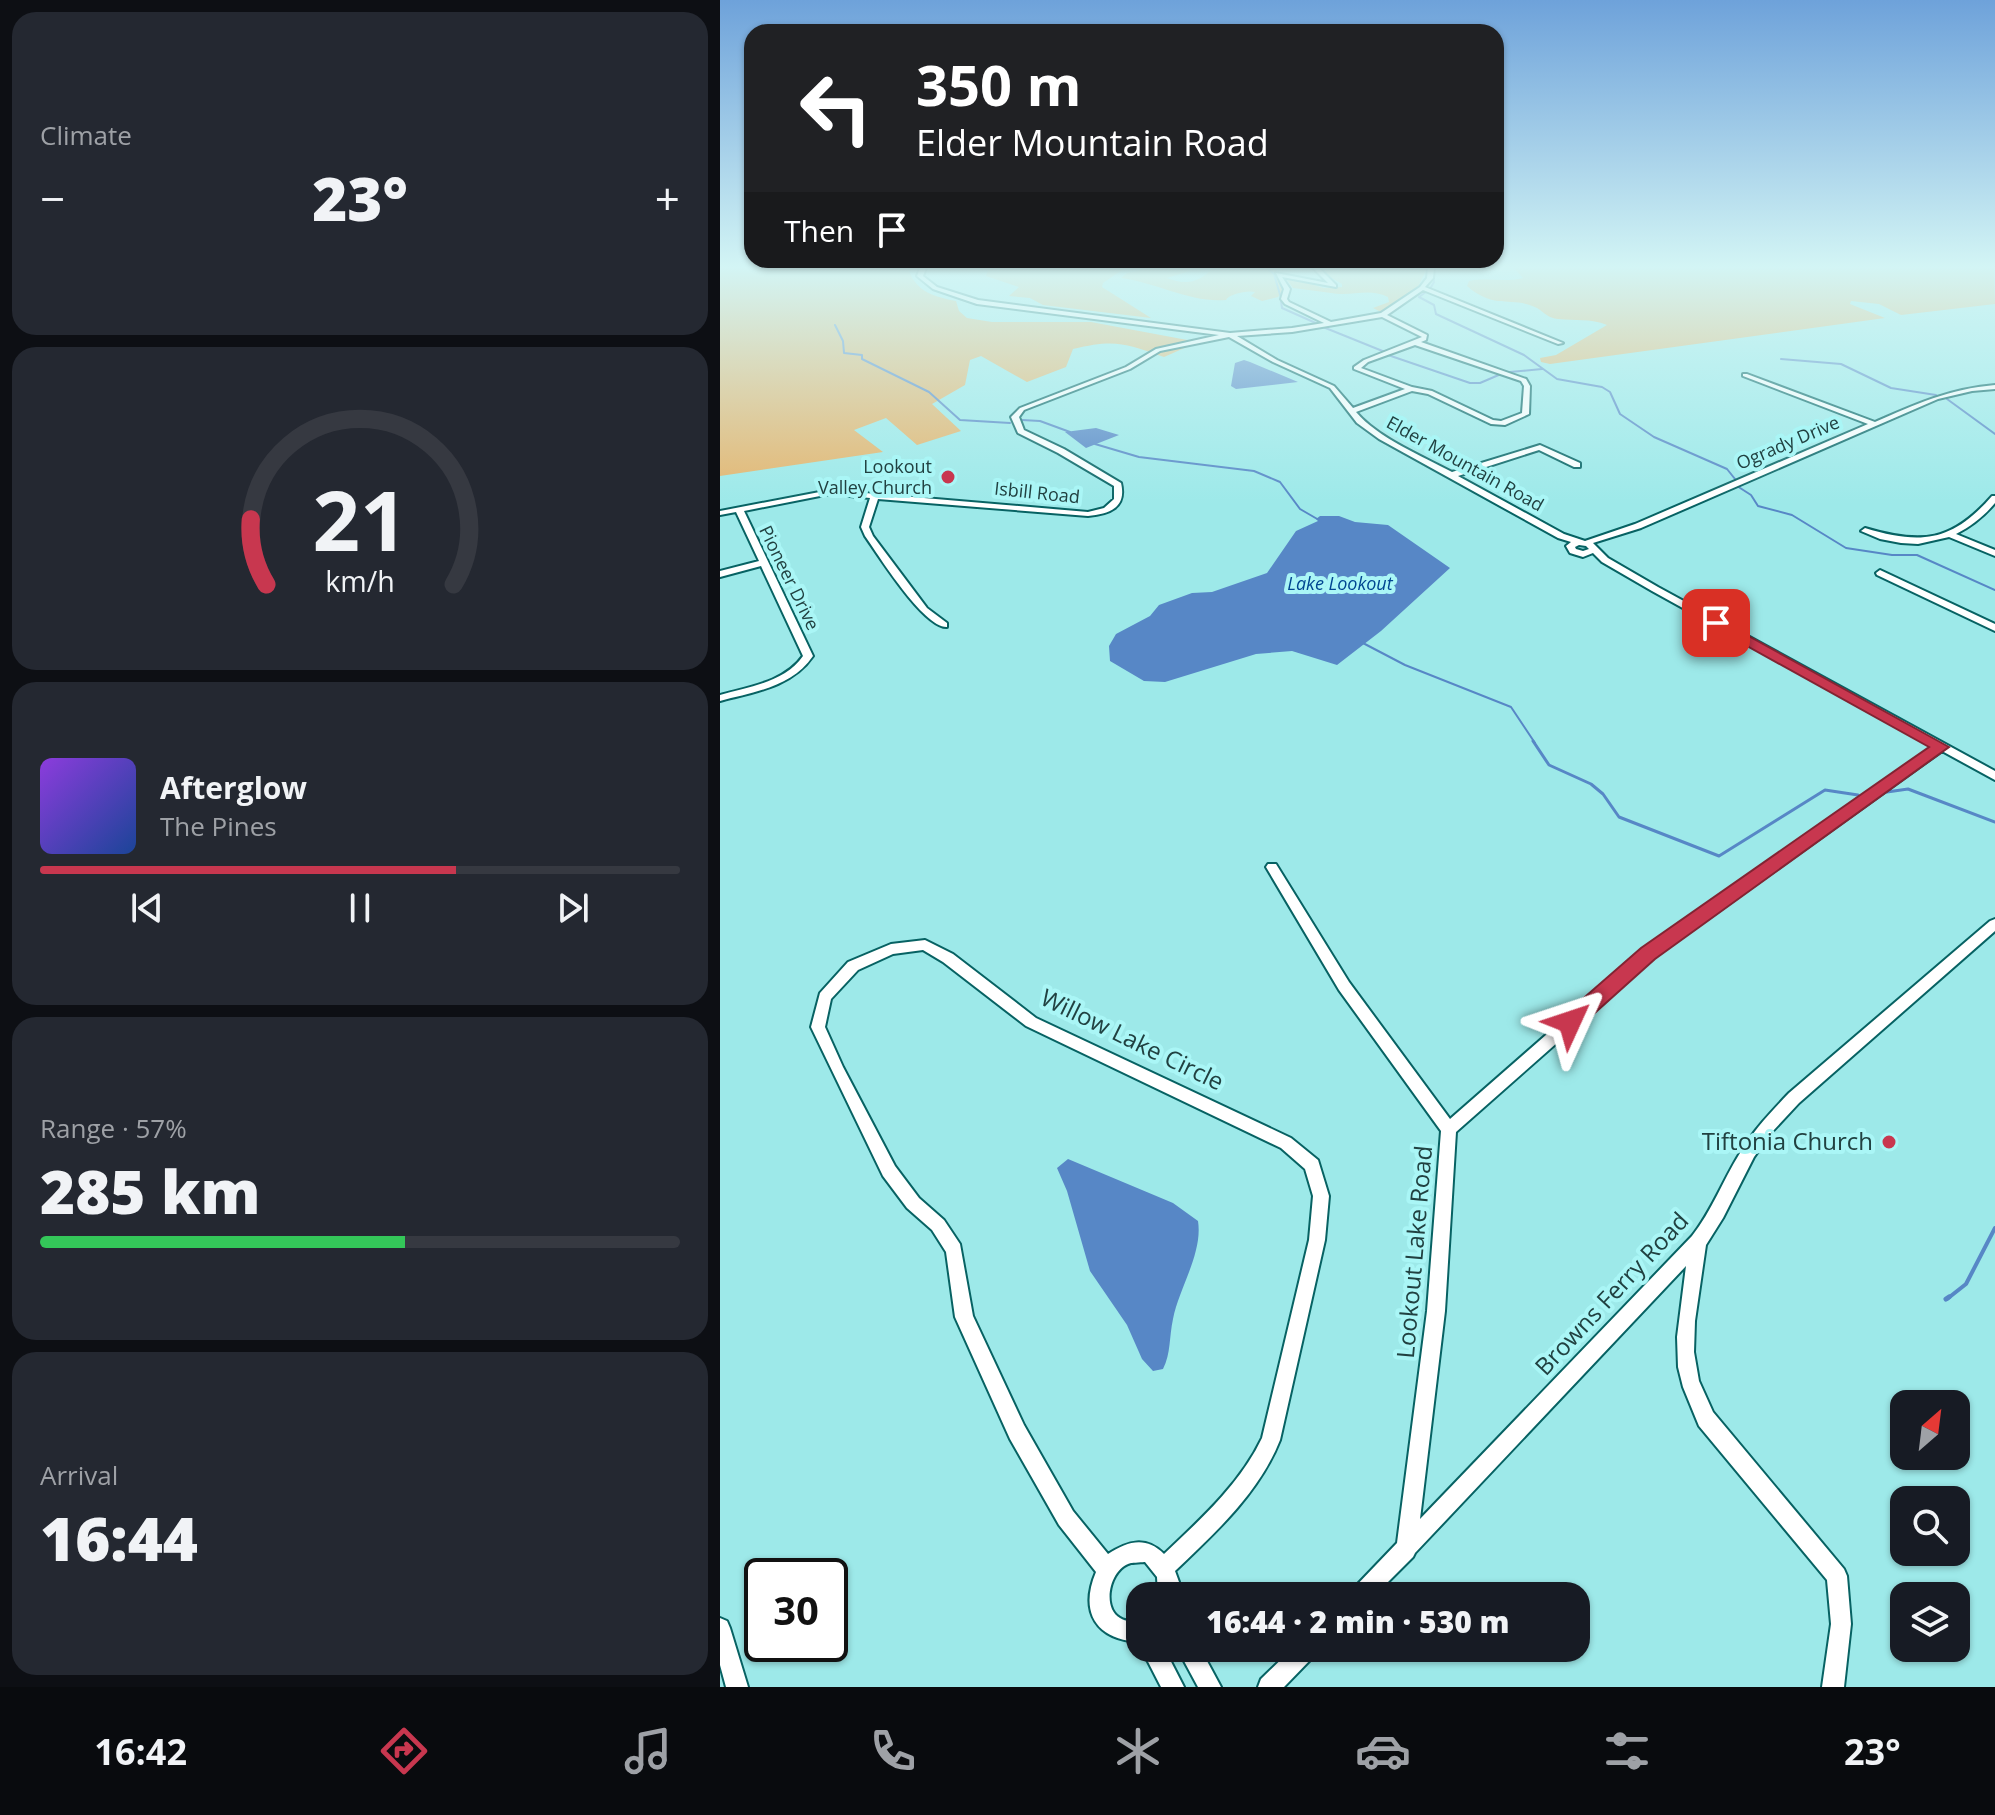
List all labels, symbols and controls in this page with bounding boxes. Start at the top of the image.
text: 350 m [916,46,1082,122]
icon: left [784,56,888,160]
text: Climate [40,117,132,153]
text: Elder Mountain Road [916,118,1269,167]
text: 23° [312,157,408,239]
text: − [40,168,65,228]
text: + [655,168,680,228]
icon: arrive [870,208,914,252]
text: Then [784,210,854,251]
street label: Elder Mountain Road [1383,410,1548,516]
street label: Ogrady Drive [1732,410,1843,475]
place label: Lookout Valley Church [818,454,932,499]
text: 21 [312,461,408,574]
marker: Lookout Valley Church [939,468,957,486]
street label: Isbill Road [993,476,1081,508]
street label: Pioneer Drive [754,521,826,634]
text: km/h [325,561,395,600]
water label: Lake Lookout [1287,571,1394,595]
pin [1682,589,1750,657]
icon: arrive [1694,601,1738,645]
text: Afterglow [160,767,307,808]
text: The Pines [160,808,277,844]
icon: previous [125,886,169,930]
icon: pause [338,886,382,930]
icon: next [551,886,595,930]
street label: Willow Lake Circle [1036,980,1230,1097]
position arrow [1528,980,1612,1064]
text: Range · 57% [40,1110,187,1146]
place label: Tiftonia Church [1702,1124,1873,1157]
marker: Tiftonia Church [1880,1133,1898,1151]
street label: Lookout Lake Road [1388,1144,1439,1360]
text: 285 km [40,1150,261,1232]
street label: Browns Ferry Road [1527,1204,1695,1382]
north arrow [1890,1390,1970,1470]
map controls [1890,1390,1970,1662]
text: Arrival [40,1457,118,1493]
button: search [1890,1486,1970,1566]
text: 16:44 [40,1497,198,1579]
speed limit sign: 30 [744,1558,848,1662]
button: layers [1890,1582,1970,1662]
text: 16:44 · 2 min · 530 m [1206,1601,1510,1642]
icon: directions [376,1723,432,1779]
icon: music [620,1723,676,1779]
icon: phone [865,1723,921,1779]
icon: climate [1110,1723,1166,1779]
icon: car [1355,1723,1411,1779]
icon: filters [1599,1723,1655,1779]
text: 16:42 [94,1727,187,1776]
text: 23° [1844,1727,1901,1776]

